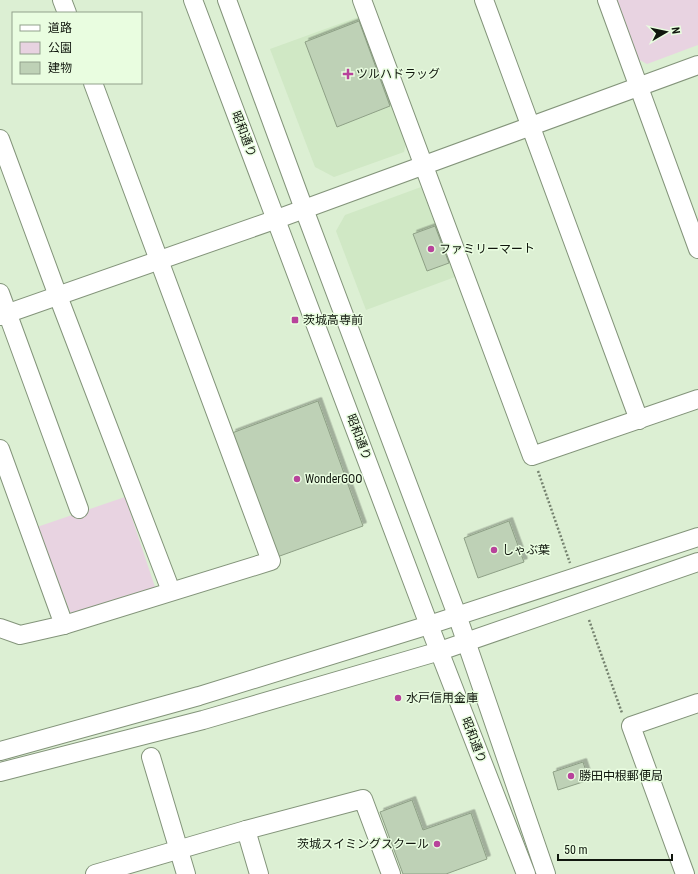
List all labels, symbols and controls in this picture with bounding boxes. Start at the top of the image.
legend [12,12,142,84]
north arrow [646,12,686,52]
text: 道路 [48,21,72,35]
text: N [668,26,682,35]
text: 公園 [48,41,72,55]
text: 建物 [48,61,72,75]
place label: ツルハドラッグ [356,67,440,81]
marker: ツルハドラッグ [343,69,353,79]
street label: 昭和通り [229,109,259,159]
place label: ファミリーマート [439,242,535,256]
marker: ファミリーマート [426,244,436,254]
place label: 茨城高専前 [303,313,363,327]
marker: 茨城高専前 [290,315,300,325]
street label: 昭和通り [344,412,374,462]
place label: WonderGOO [305,472,363,486]
marker: WonderGOO [292,474,302,484]
place label: しゃぶ葉 [502,543,550,557]
marker: しゃぶ葉 [489,545,499,555]
place label: 水戸信用金庫 [406,691,478,705]
marker: 水戸信用金庫 [393,693,403,703]
street label: 昭和通り [459,715,489,765]
place label: 勝田中根郵便局 [579,769,663,783]
marker: 勝田中根郵便局 [566,771,576,781]
scale bar [558,836,672,862]
place label: 茨城スイミングスクール [297,837,429,851]
marker: 茨城スイミングスクール [432,839,442,849]
text: 50 m [564,843,588,857]

